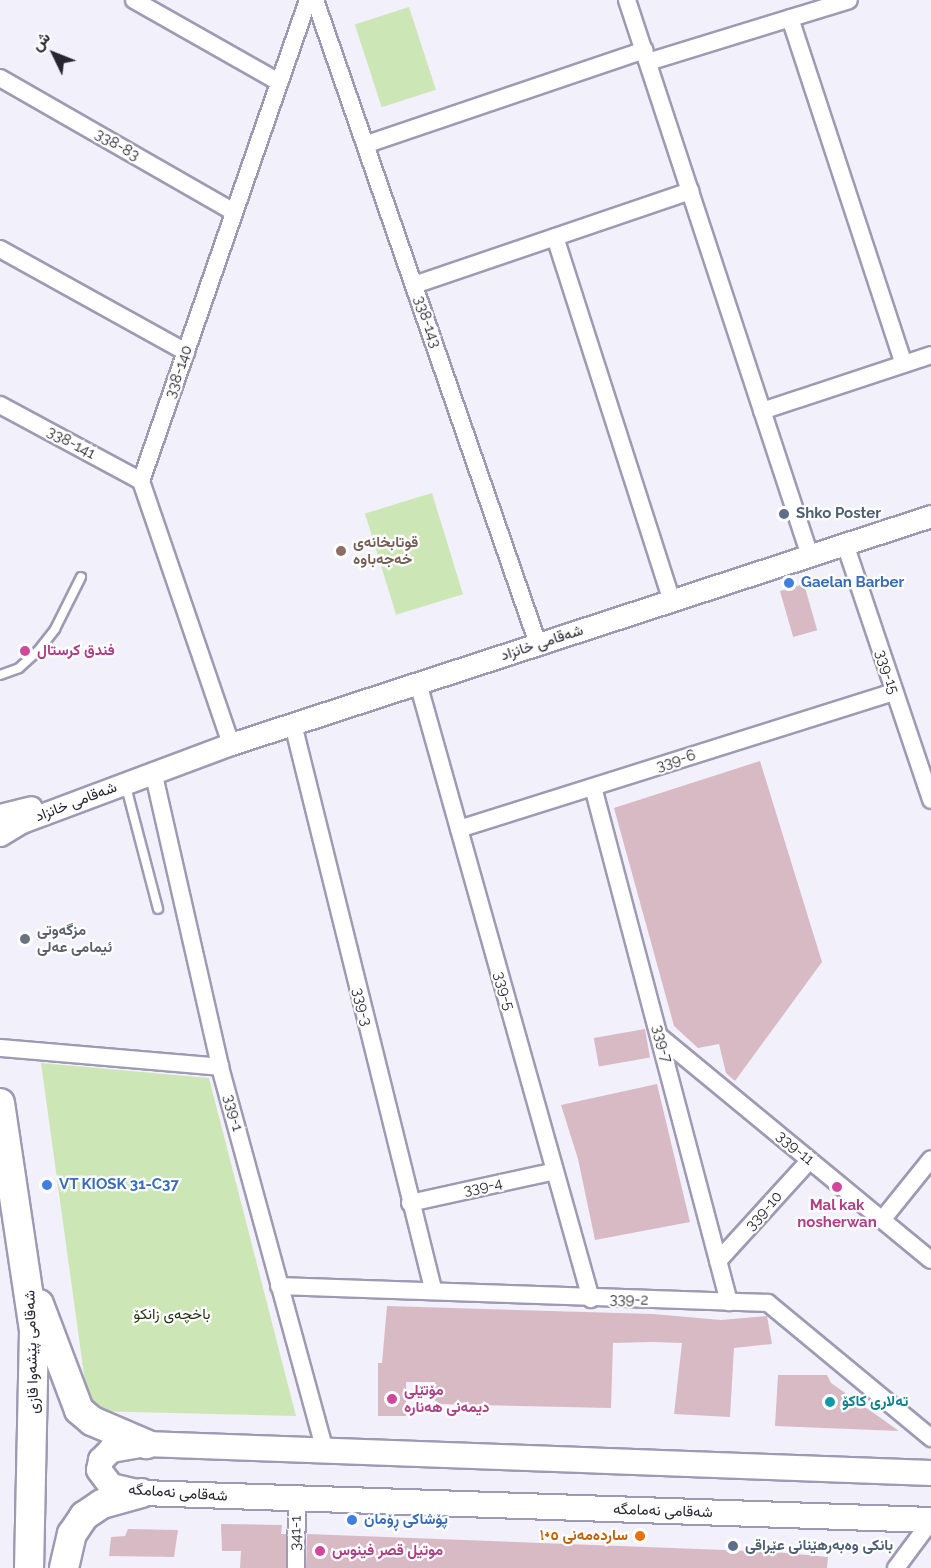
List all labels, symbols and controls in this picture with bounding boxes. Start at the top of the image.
north arrow [24,24,84,84]
text: ش [27,28,54,55]
street label: 338-83 [92,125,142,165]
street label: 338-143 [410,294,444,350]
street label: 338-140 [162,343,196,401]
street label: 338-141 [44,423,98,463]
place label: Shko Poster [796,505,881,523]
marker: Shko Poster [777,507,791,521]
place label: قوتابخانەی خەجەباوە [353,533,418,568]
marker: قوتابخانەی خەجەباوە [334,544,348,558]
place label: Gaelan Barber [801,574,904,592]
marker: Gaelan Barber [782,576,796,590]
street label: شەقامی خانزاد [498,621,586,665]
place label: فندق کرستال [37,642,115,660]
marker: فندق کرستال [18,644,32,658]
street label: 339-15 [871,648,903,696]
street label: 339-6 [654,746,698,776]
street label: شەقامی خانزاد [33,778,119,826]
place label: مزگەوتی ئیمامی عەلی [37,921,112,956]
marker: مزگەوتی ئیمامی عەلی [18,932,32,946]
street label: 339-5 [490,970,518,1012]
street label: 339-3 [349,986,375,1028]
street label: 339-7 [648,1023,676,1065]
street label: 339-1 [219,1093,247,1133]
street label: 339-11 [772,1127,818,1169]
street label: 339-4 [462,1174,504,1200]
place label: VT KIOSK 31-C37 [59,1176,180,1194]
marker: VT KIOSK 31-C37 [40,1178,54,1192]
marker: Mal kak nosherwan [830,1180,844,1194]
street label: 339-10 [742,1188,786,1234]
place label: Mal kak nosherwan [797,1196,877,1231]
street label: شەقامی پێشەوا قازی [21,1290,43,1414]
street label: 339-2 [609,1291,649,1309]
park label: باخچەی زانکۆ [133,1306,211,1324]
place label: مۆتێلی دیمەنی هەنارە [404,1381,489,1416]
marker: مۆتێلی دیمەنی هەنارە [385,1392,399,1406]
place label: تەلاری کاکۆ [842,1393,908,1411]
marker: تەلاری کاکۆ [823,1395,837,1409]
street label: شەقامی نەمامگە [128,1481,228,1505]
street label: شەقامی نەمامگە [613,1500,713,1522]
place label: پۆشاکی ڕۆمان [364,1511,448,1529]
marker: پۆشاکی ڕۆمان [345,1513,359,1527]
street label: 341-1 [287,1515,305,1551]
place label: ساردەمەنی ٥+١ [540,1527,628,1545]
marker: ساردەمەنی ٥+١ [633,1529,647,1543]
place label: بانکی وەبەرهێنانی عێراقی [745,1537,893,1555]
marker: بانکی وەبەرهێنانی عێراقی [726,1539,740,1553]
place label: موتيل قصر فينوس [332,1542,443,1560]
marker: موتيل قصر فينوس [313,1544,327,1558]

